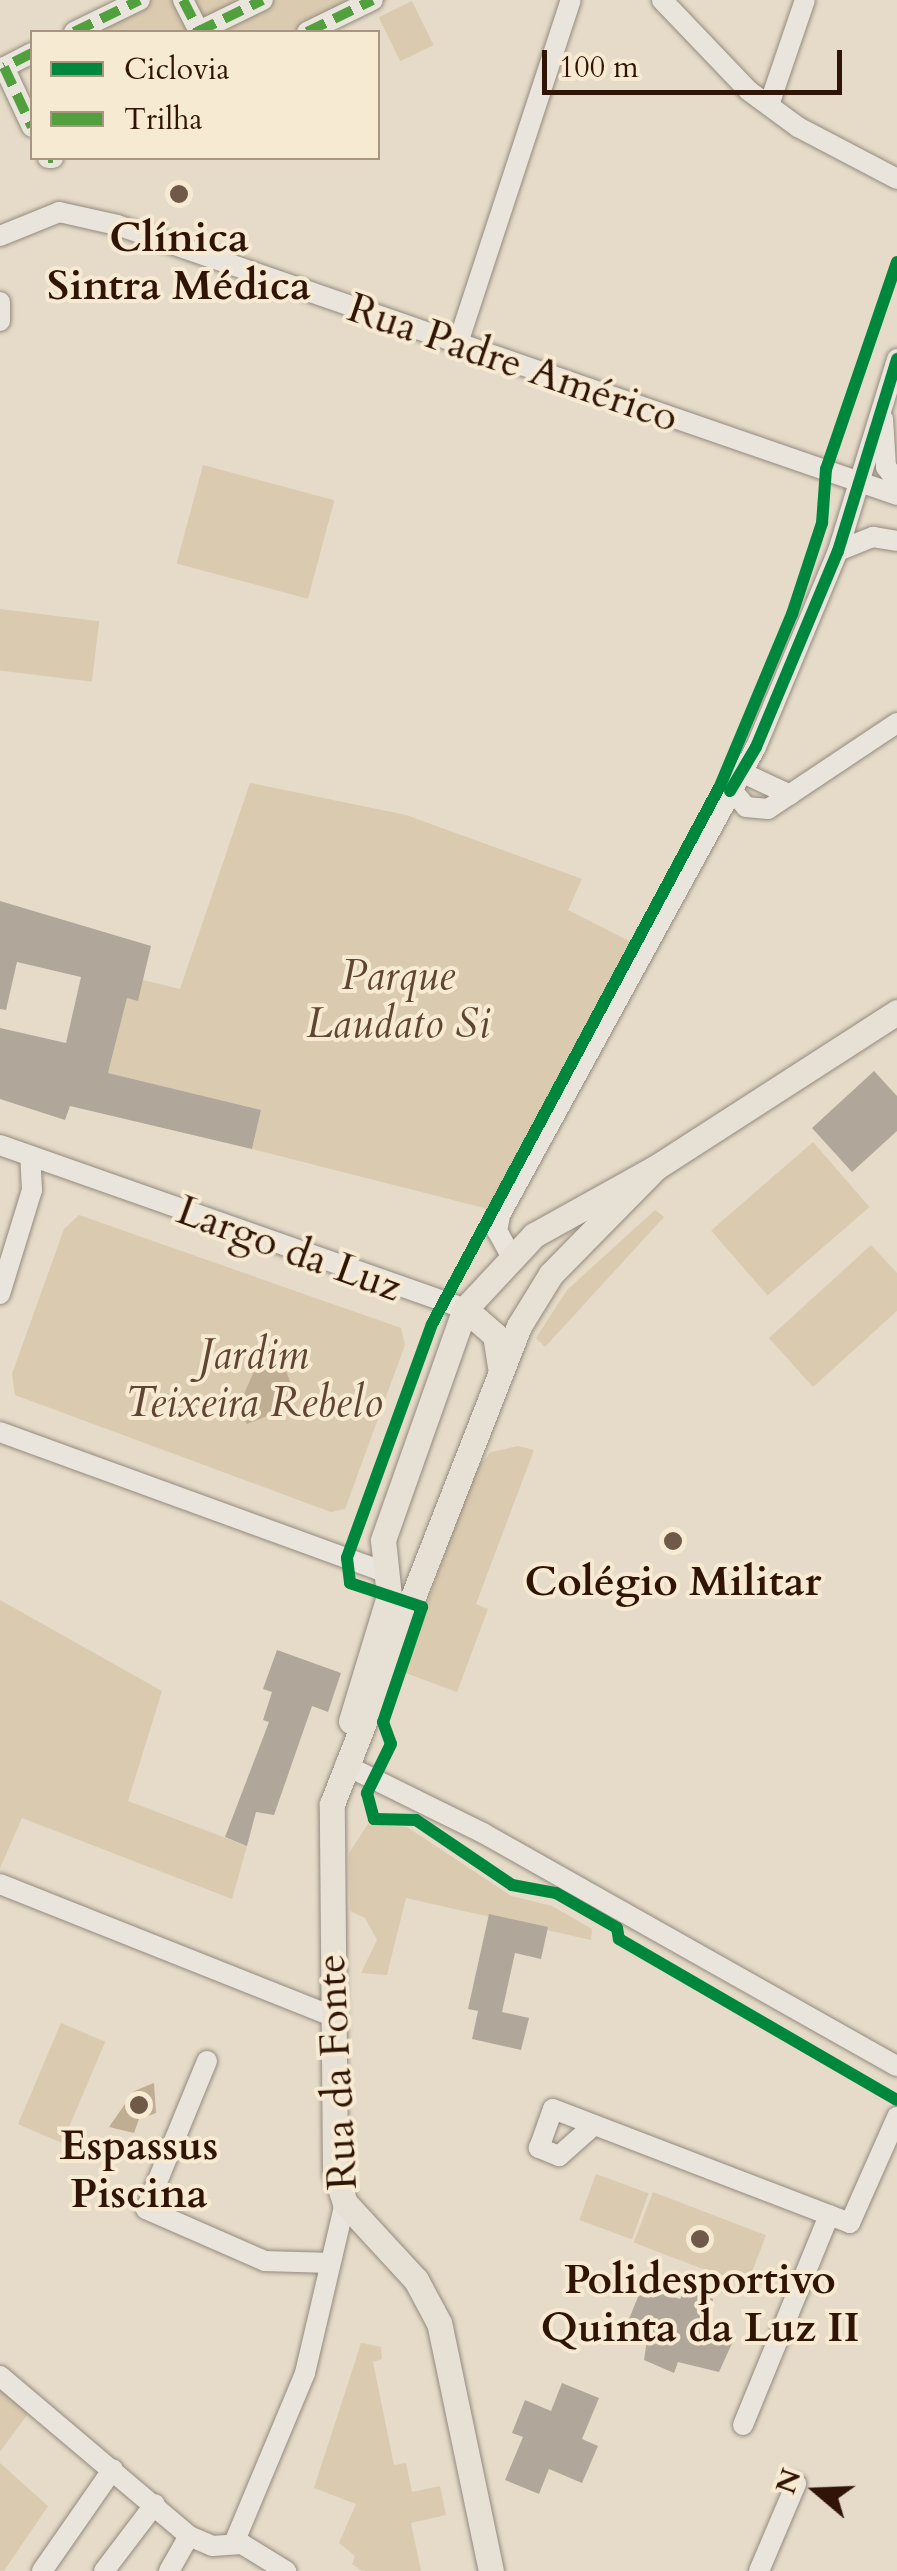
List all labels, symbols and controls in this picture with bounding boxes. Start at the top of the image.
legend [30,30,380,160]
scale bar [547,30,847,92]
text: 100 m [559,47,639,88]
text: Ciclovia [124,49,229,90]
text: Trilha [124,99,202,140]
marker: Clínica Sintra Médica [166,181,192,207]
place label: Clínica Sintra Médica [47,213,311,312]
street label: Rua Padre Américo [341,283,685,443]
park label: Parque Laudato Si [306,951,490,1050]
street label: Largo da Luz [170,1185,408,1313]
park label: Jardim Teixeira Rebelo [125,1330,383,1428]
marker: Colégio Militar [662,1530,684,1552]
place label: Colégio Militar [525,1557,821,1607]
street label: Rua da Fonte [306,1953,368,2191]
marker: Espassus Piscina [128,2094,150,2116]
place label: Espassus Piscina [60,2121,218,2220]
marker: Polidesportivo Quinta da Luz II [689,2228,711,2250]
place label: Polidesportivo Quinta da Luz II [540,2255,860,2354]
north arrow [767,2441,867,2541]
text: N [767,2464,811,2499]

